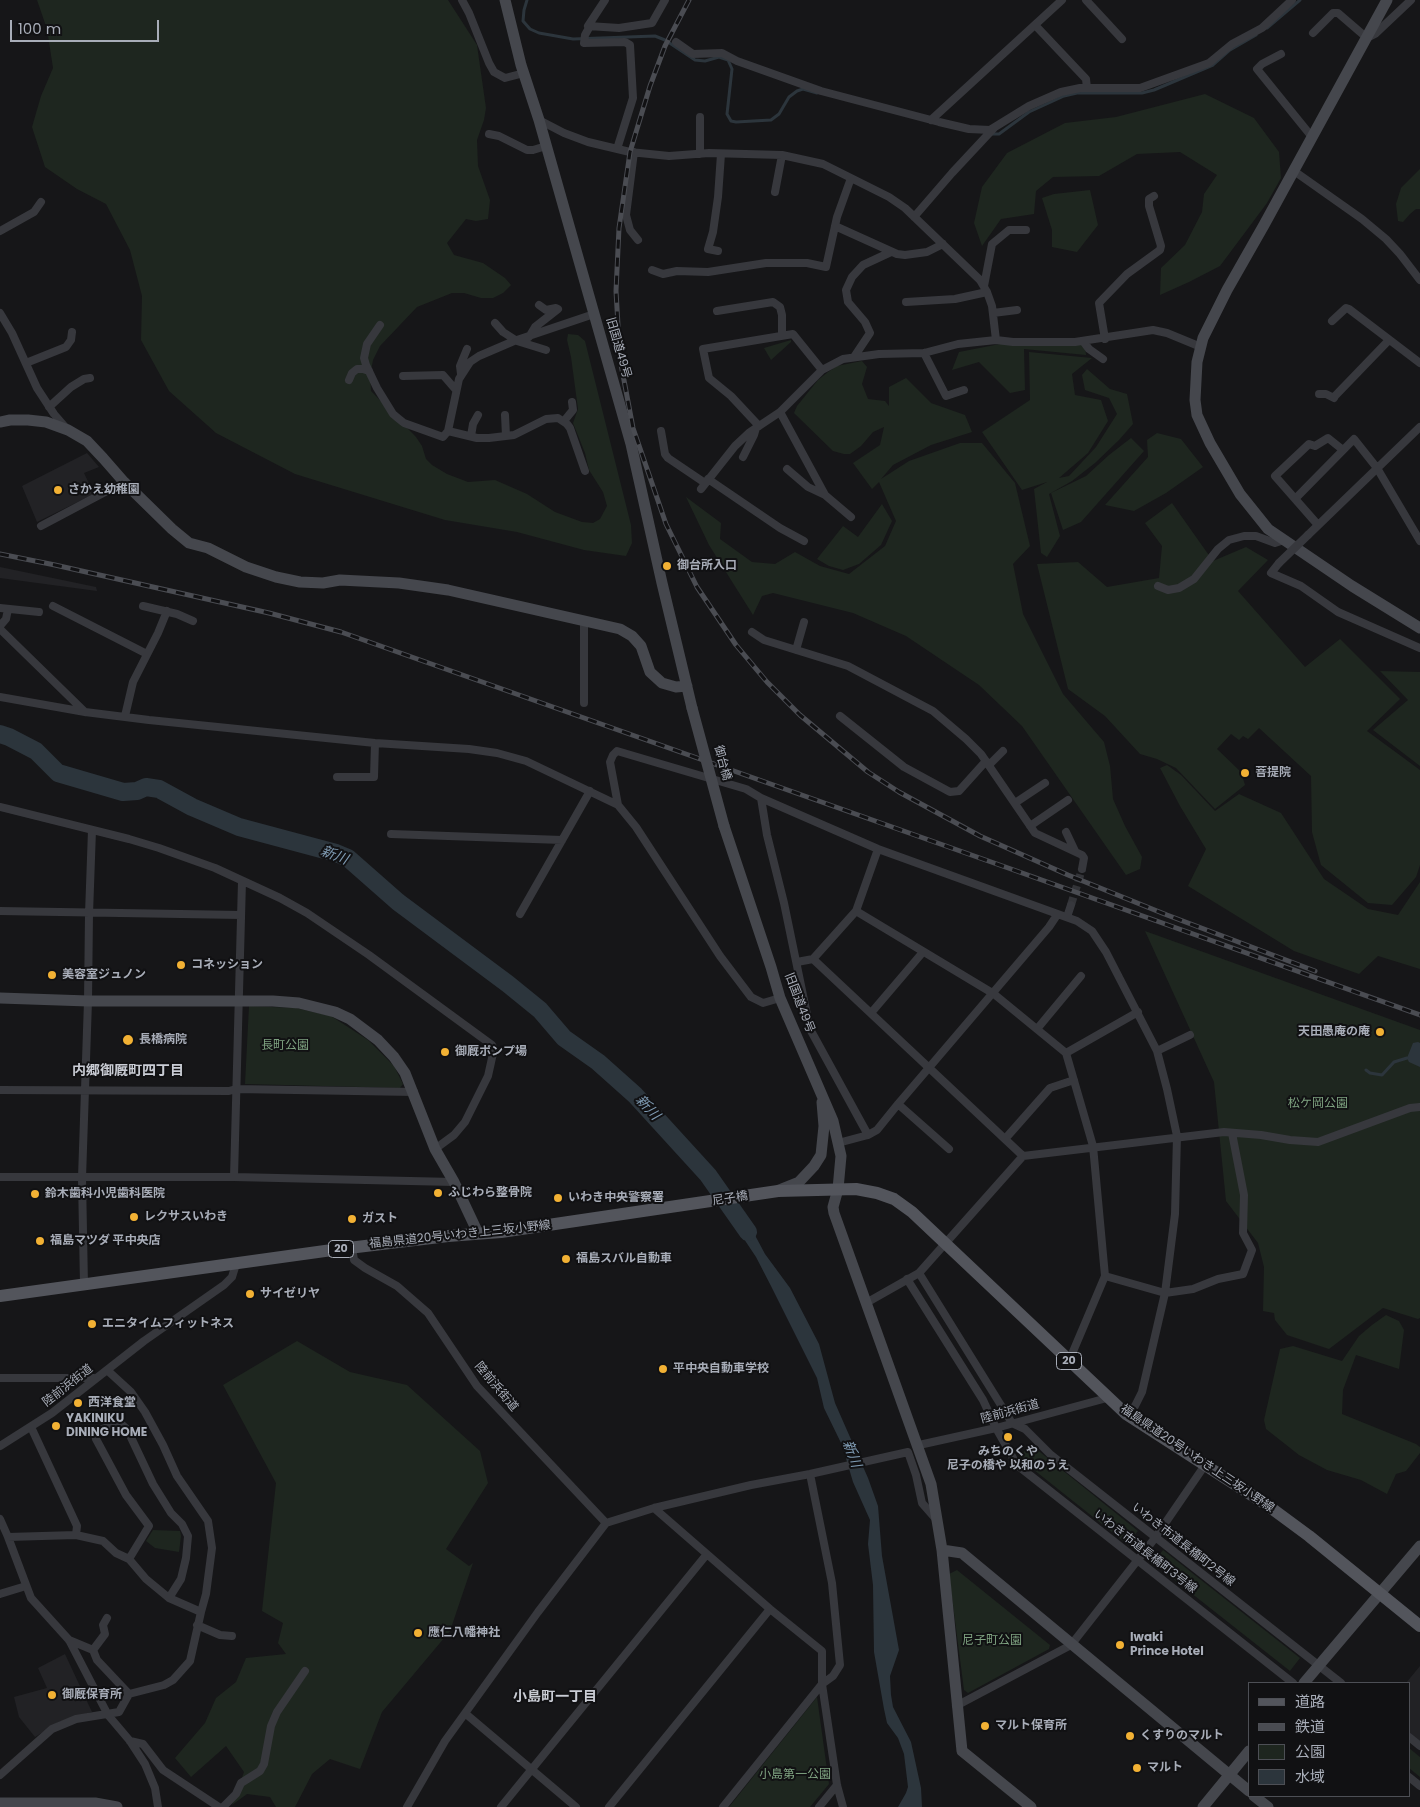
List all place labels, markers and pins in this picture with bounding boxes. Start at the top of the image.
place label: さかえ幼稚園 [68,483,140,497]
marker: さかえ幼稚園 [52,484,64,496]
place label: 御台所入口 [677,559,737,573]
marker: 御台所入口 [661,560,673,572]
place label: 菩提院 [1255,766,1291,780]
marker: 菩提院 [1239,767,1251,779]
place label: コネッション [191,958,263,972]
marker: コネッション [175,959,187,971]
place label: 美容室ジュノン [62,968,146,982]
marker: 美容室ジュノン [46,969,58,981]
place label: 天田愚庵の庵 [1298,1025,1370,1039]
marker: 天田愚庵の庵 [1374,1026,1386,1038]
marker: 長橋病院 [121,1033,135,1047]
place label: 長橋病院 [139,1033,187,1047]
place label: 御厩ポンプ場 [455,1045,527,1059]
marker: 御厩ポンプ場 [439,1046,451,1058]
place label: ふじわら整骨院 [448,1186,532,1200]
place label: 鈴木歯科小児歯科医院 [45,1187,165,1201]
marker: ふじわら整骨院 [432,1187,444,1199]
marker: 鈴木歯科小児歯科医院 [29,1188,41,1200]
place label: いわき中央警察署 [568,1191,664,1205]
marker: いわき中央警察署 [552,1192,564,1204]
place label: レクサスいわき [144,1210,228,1224]
marker: レクサスいわき [128,1211,140,1223]
place label: ガスト [362,1212,398,1226]
marker: ガスト [346,1213,358,1225]
place label: 福島マツダ 平中央店 [50,1234,161,1248]
marker: 福島マツダ 平中央店 [34,1235,46,1247]
place label: 福島スバル自動車 [576,1252,672,1266]
marker: 福島スバル自動車 [560,1253,572,1265]
place label: サイゼリヤ [260,1287,320,1301]
marker: サイゼリヤ [244,1288,256,1300]
place label: エニタイムフィットネス [102,1317,234,1331]
marker: エニタイムフィットネス [86,1318,98,1330]
place label: 平中央自動車学校 [673,1362,769,1376]
marker: 平中央自動車学校 [657,1363,669,1375]
place label: 西洋食堂 [88,1396,136,1410]
marker: 西洋食堂 [72,1397,84,1409]
place label: YAKINIKU DINING HOME [66,1412,147,1440]
marker: YAKINIKU DINING HOME [50,1420,62,1432]
marker: みちのくや 尼子の橋や 以和のうえ [1002,1431,1014,1443]
place label: みちのくや 尼子の橋や 以和のうえ [947,1445,1069,1473]
place label: 應仁八幡神社 [428,1626,500,1640]
marker: 應仁八幡神社 [412,1627,424,1639]
place label: Iwaki Prince Hotel [1130,1631,1204,1659]
marker: Iwaki Prince Hotel [1114,1639,1126,1651]
place label: 御厩保育所 [62,1688,122,1702]
marker: 御厩保育所 [46,1689,58,1701]
place label: マルト保育所 [995,1719,1067,1733]
marker: マルト保育所 [979,1720,991,1732]
place label: くすりのマルト [1140,1729,1224,1743]
marker: くすりのマルト [1124,1730,1136,1742]
place label: マルト [1147,1761,1183,1775]
marker: マルト [1131,1762,1143,1774]

